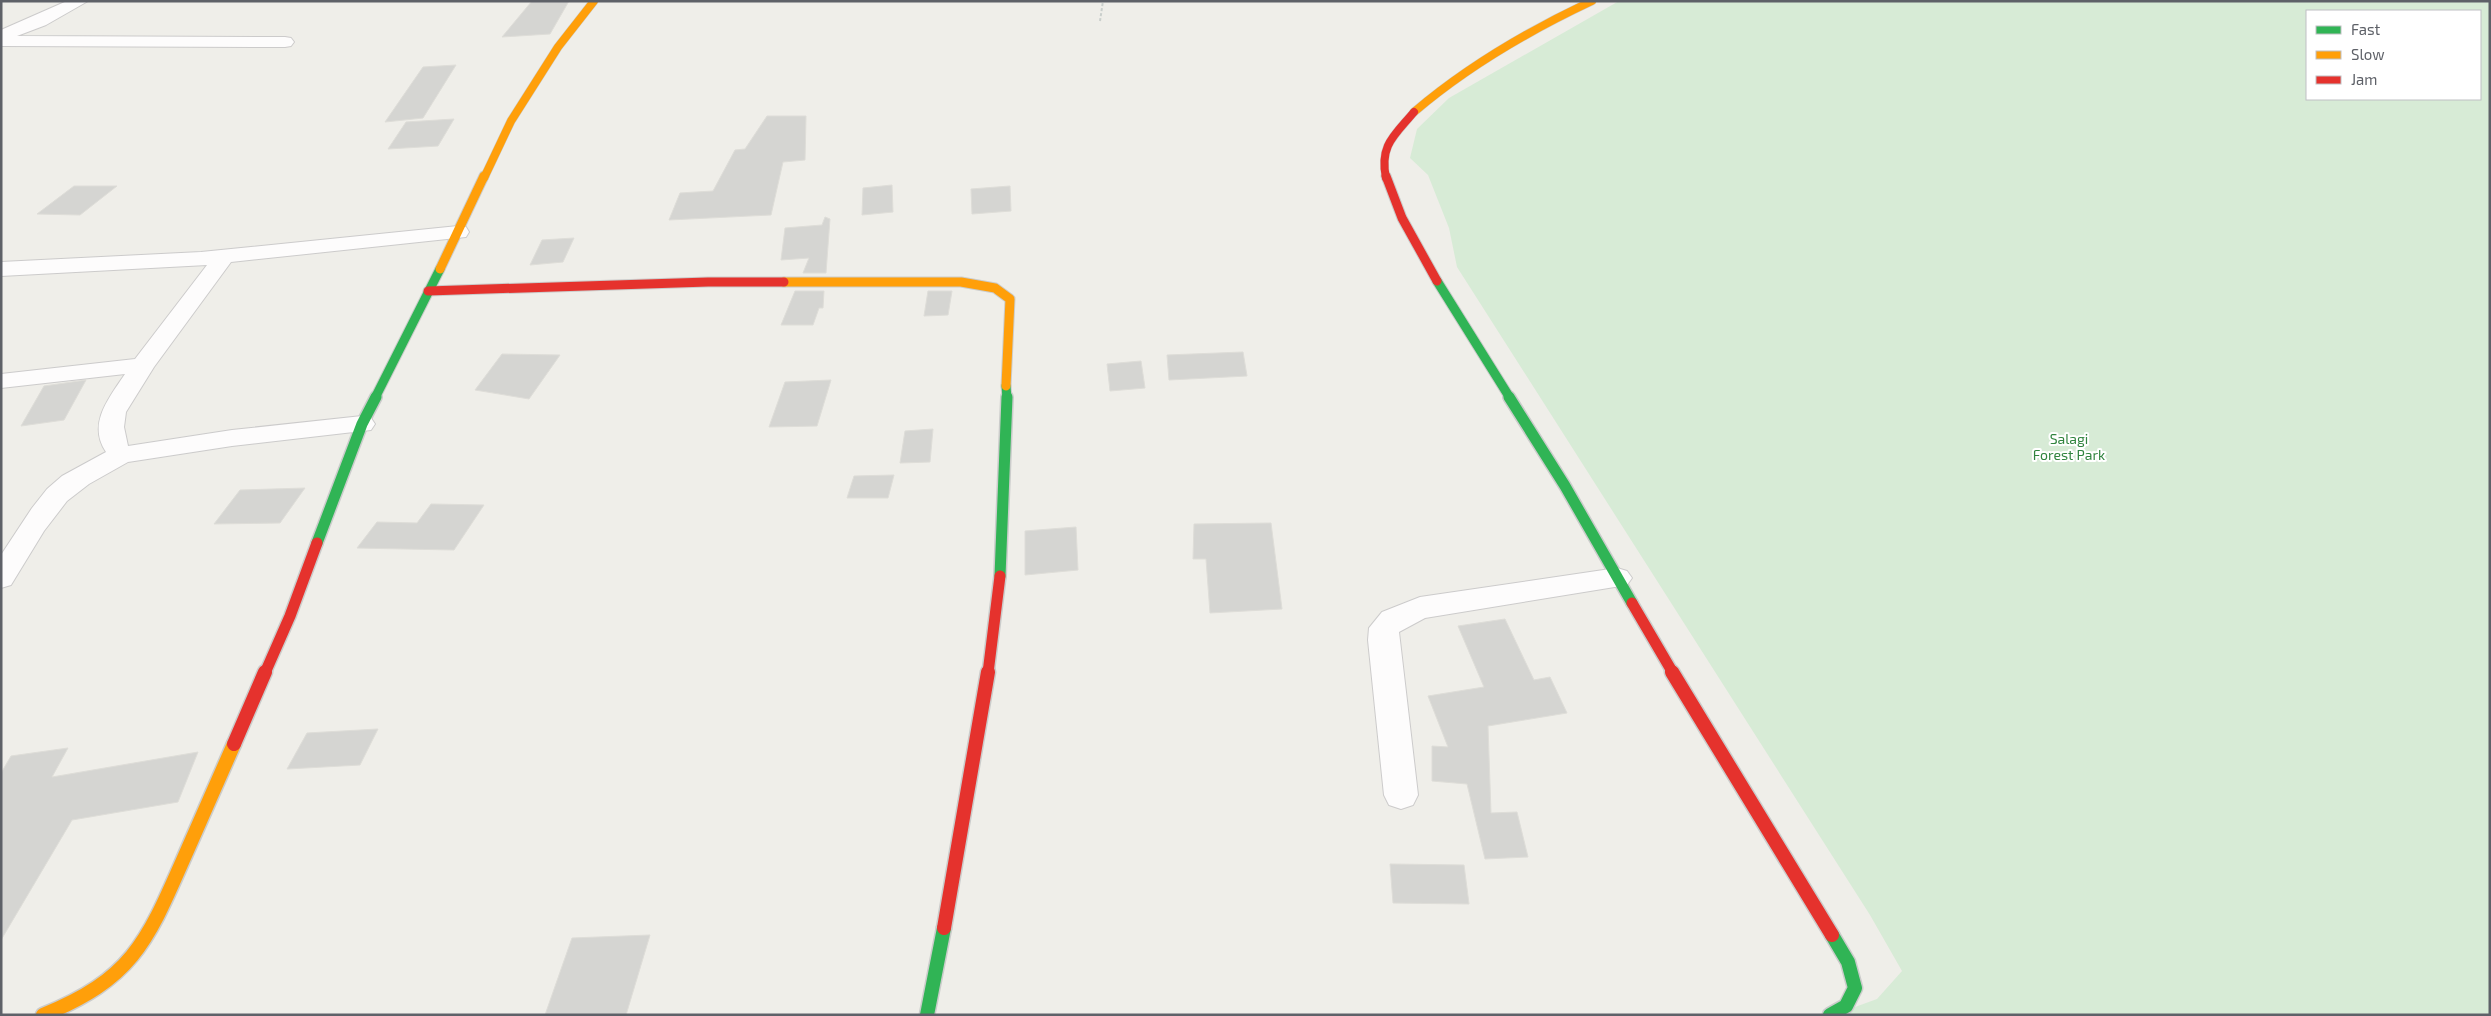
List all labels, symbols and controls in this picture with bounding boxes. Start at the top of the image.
legend [2306,10,2481,100]
text: Fast [2351,20,2381,38]
text: Slow [2351,45,2385,63]
text: Jam [2351,70,2377,88]
park label: Salagi Forest Park [2033,430,2105,463]

